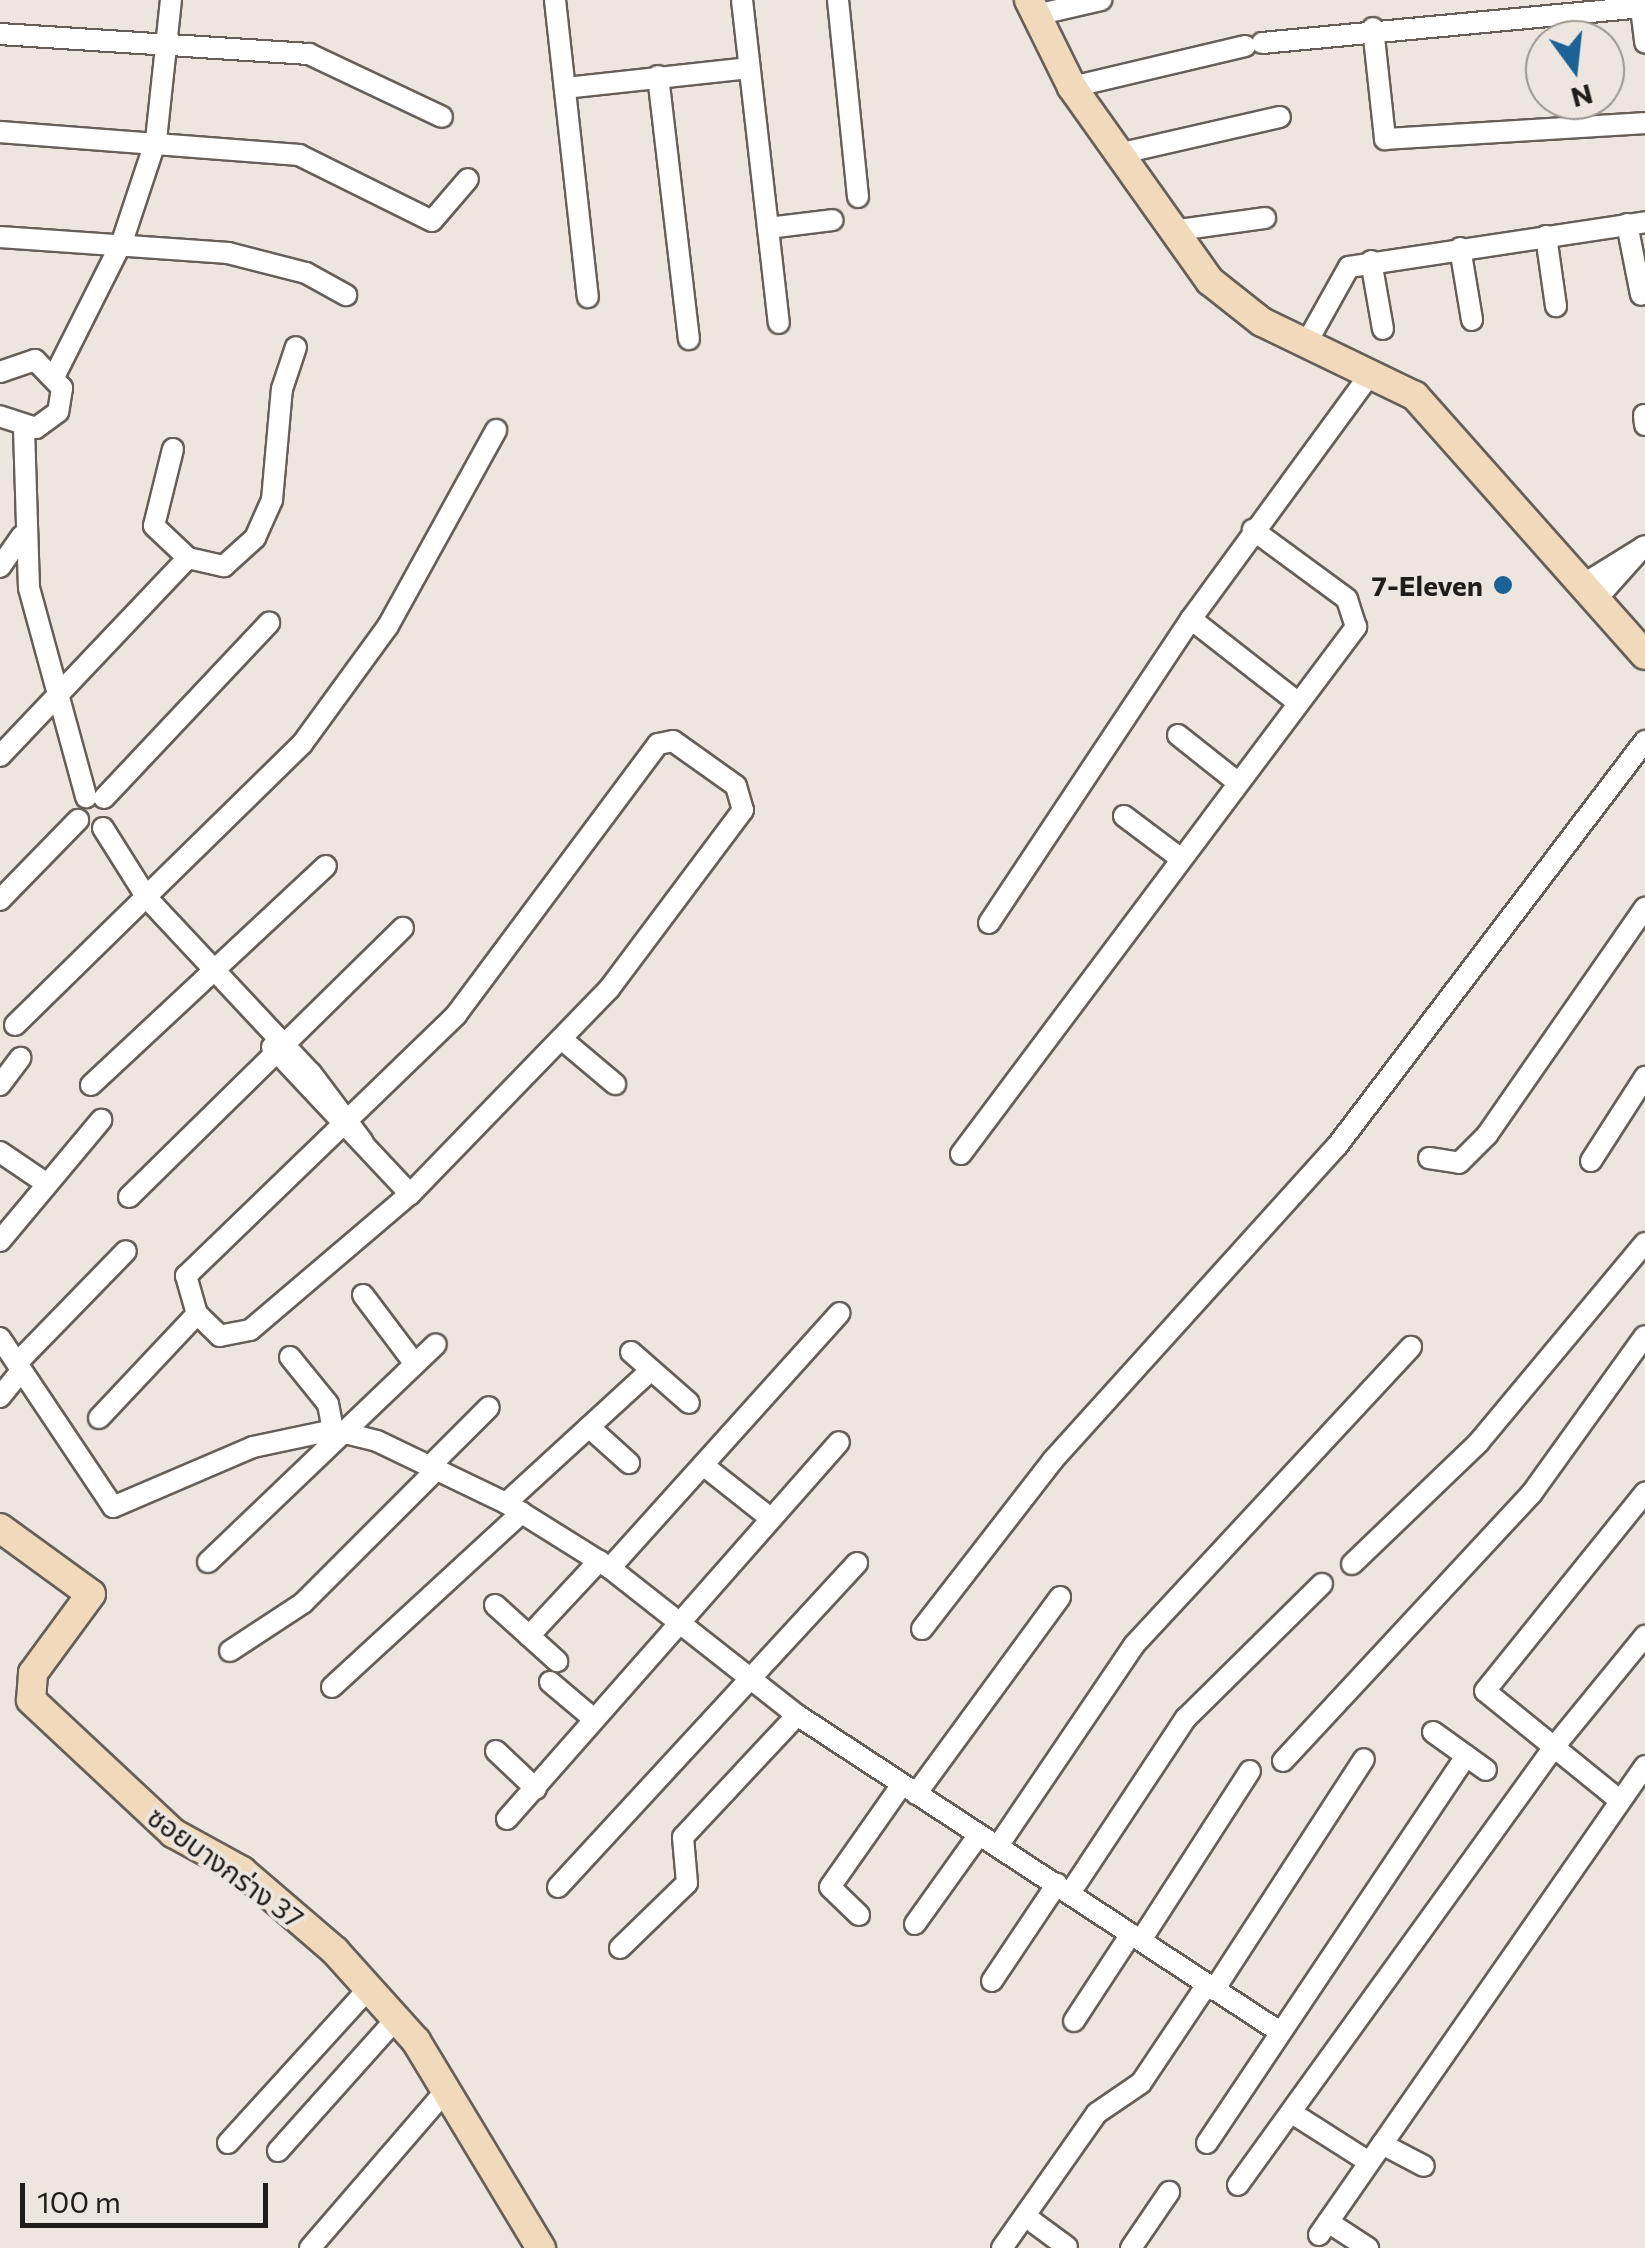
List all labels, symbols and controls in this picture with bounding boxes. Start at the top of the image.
north arrow [1525,20,1625,120]
text: N [1568,78,1597,116]
place label: 7-Eleven [1372,568,1483,602]
marker: 7-Eleven [1492,574,1514,596]
street label: ซอยบางกร่าง 37 [142,1799,310,1935]
scale bar [25,2163,272,2225]
text: 100 m [37,2182,121,2219]

